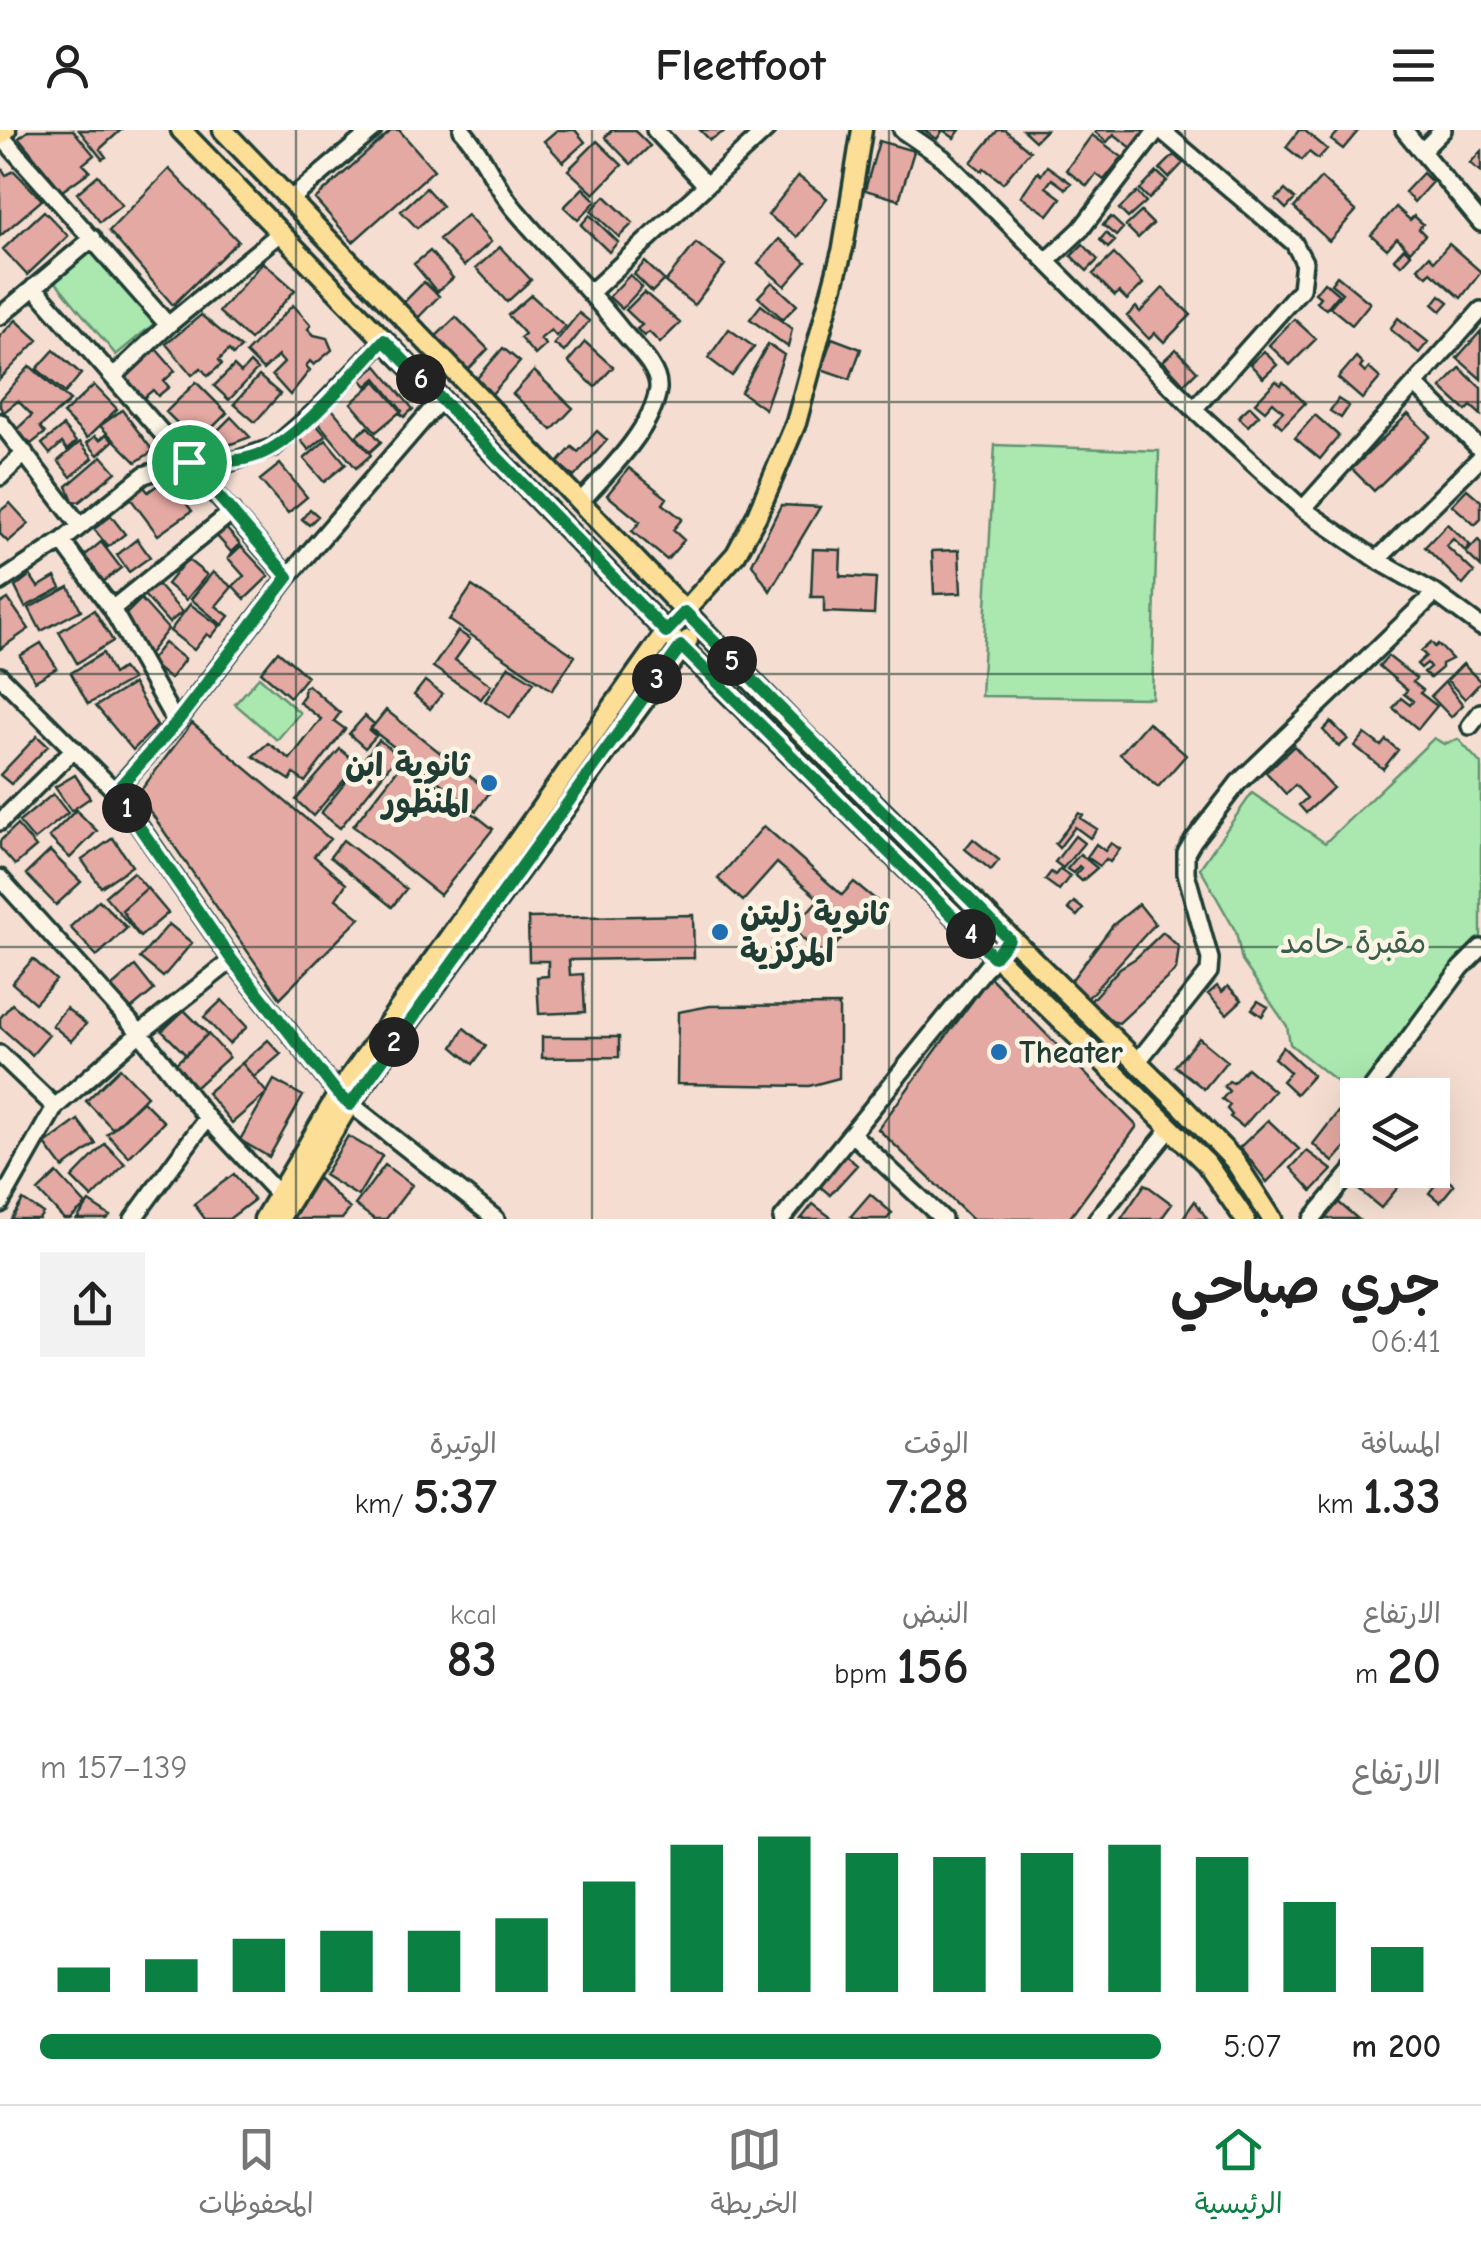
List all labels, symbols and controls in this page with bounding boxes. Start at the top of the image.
icon: person [40,38,95,93]
icon: menu [1386,38,1441,93]
text: Fleetfoot [655,39,826,91]
pin: 6 [396,354,446,404]
text: 6 [414,363,428,395]
pin [147,420,232,505]
icon: arrive [162,435,217,490]
pin: 5 [707,636,757,686]
text: 5 [725,645,739,677]
pin: 3 [632,654,682,704]
text: 3 [650,663,664,695]
place label: ثانوية ابن المنظور [345,747,471,823]
marker: ثانوية ابن المنظور [478,772,500,794]
pin: 1 [102,783,152,833]
text: 1 [121,792,133,824]
place label: ثانوية زليتن المركزية [740,896,890,970]
pin: 4 [946,909,996,959]
text: 4 [964,918,978,950]
marker: ثانوية زليتن المركزية [709,921,731,943]
park label: مقبرة حامد [1280,924,1426,961]
pin: 2 [369,1017,419,1067]
text: 2 [387,1026,401,1058]
place label: Theater [1019,1034,1123,1071]
marker: Theater [988,1041,1010,1063]
map controls [1340,1078,1450,1188]
button: layers [1340,1078,1450,1188]
button: share [40,1252,145,1357]
text: جري صباحي [1170,1253,1441,1317]
text: 06:41 [1370,1323,1441,1360]
text: الوتيرة [429,1428,497,1460]
text: الوقت [904,1428,969,1460]
text: المسافة [1361,1428,1441,1460]
text: 5:37 [413,1468,497,1526]
text: 7:28 [886,1468,969,1526]
text: 1.33 [1363,1468,1441,1526]
text: /km [355,1488,413,1520]
text: km [1317,1488,1363,1520]
text: النبض [902,1598,969,1630]
text: الارتفاع [1362,1598,1441,1630]
text: kcal [450,1599,497,1631]
text: 83 [447,1631,497,1689]
text: 156 [897,1638,969,1696]
text: 20 [1388,1638,1441,1696]
text: bpm [834,1658,897,1690]
text: m [1355,1658,1388,1690]
text: 139–157 m [40,1749,187,1786]
text: الارتفاع [1351,1755,1441,1792]
text: 5:07 [1223,2028,1281,2065]
text: 200 m [1352,2028,1441,2065]
tab: المحفوظات [198,2122,314,2228]
tab: الخريطة [711,2122,798,2228]
tab: الرئيسية [1195,2122,1283,2228]

